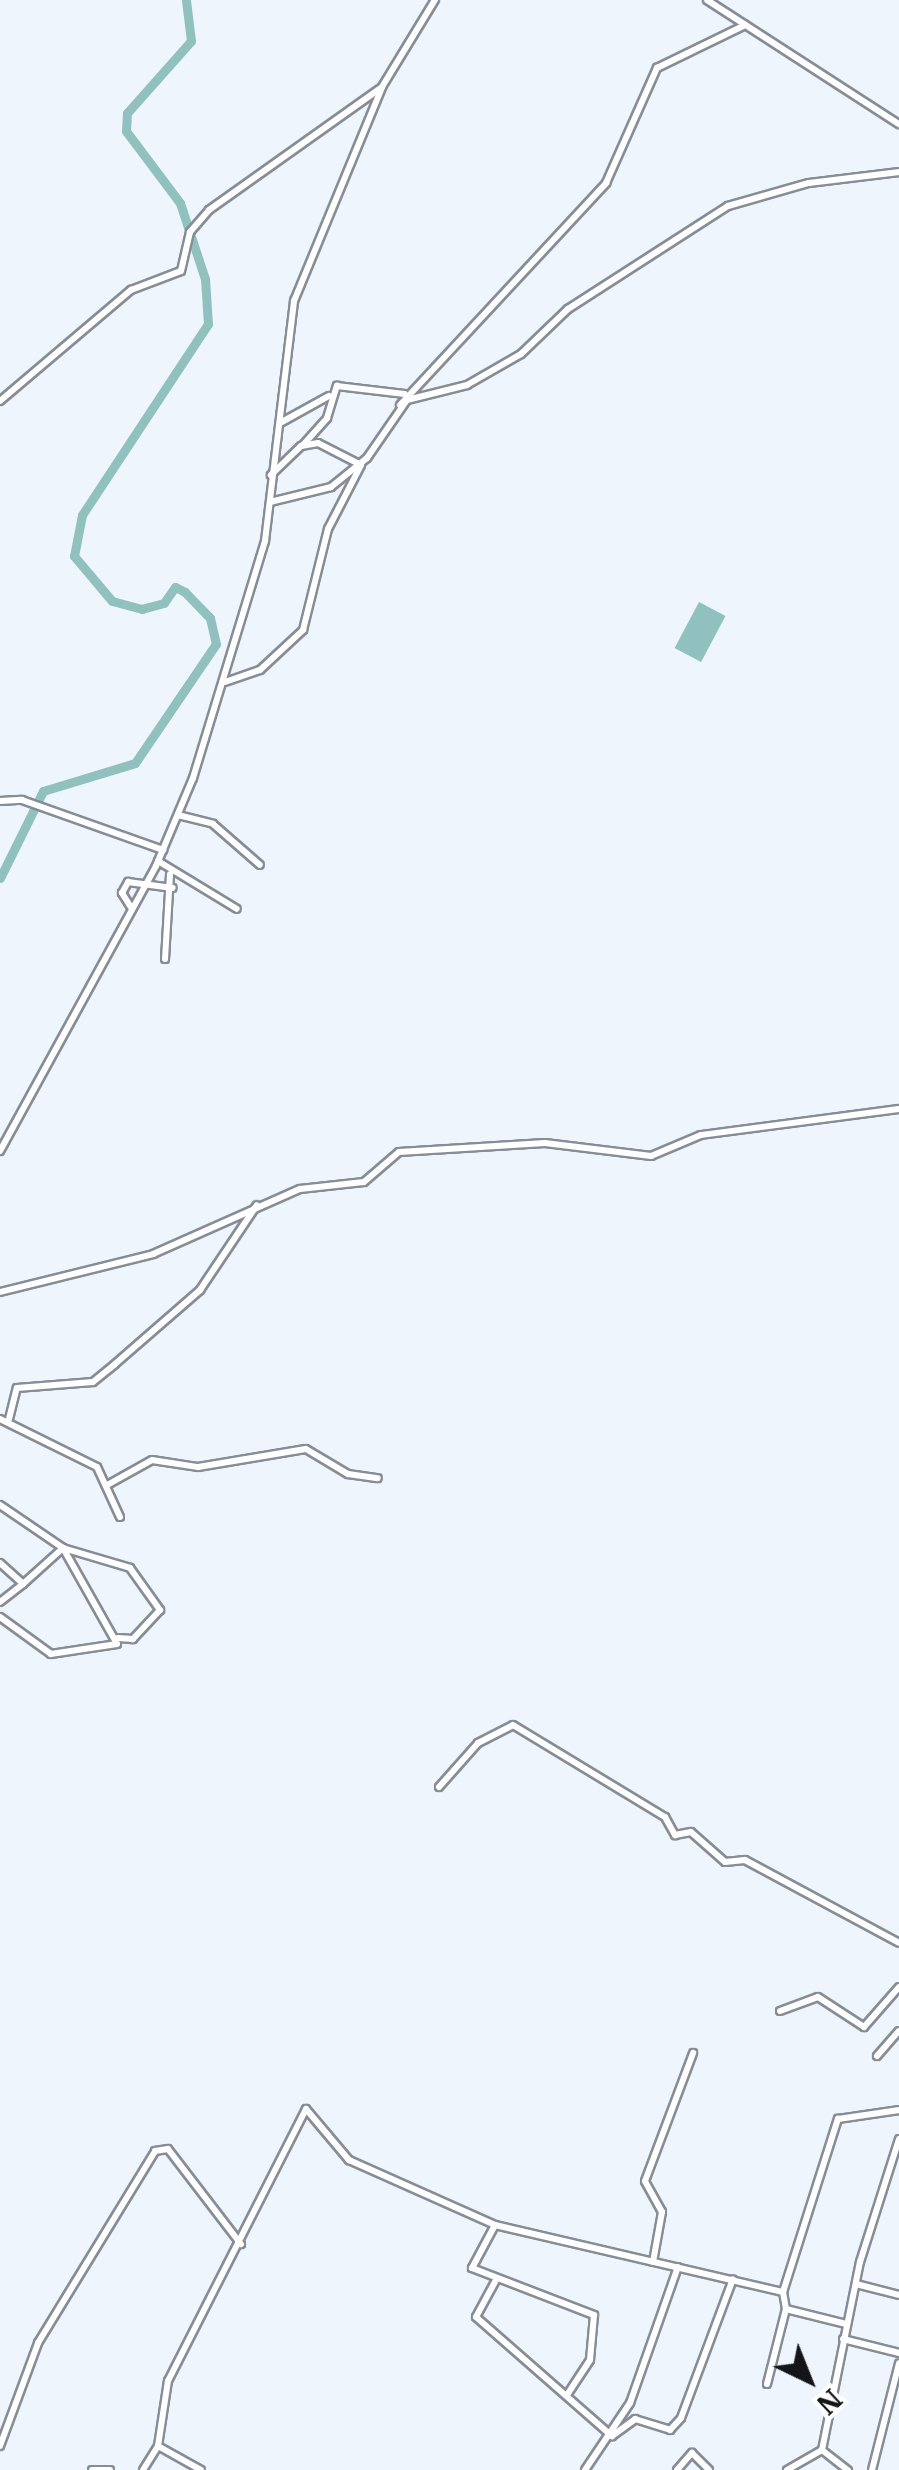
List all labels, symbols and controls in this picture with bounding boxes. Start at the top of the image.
north arrow [759,2330,859,2430]
text: N [809,2381,851,2423]

